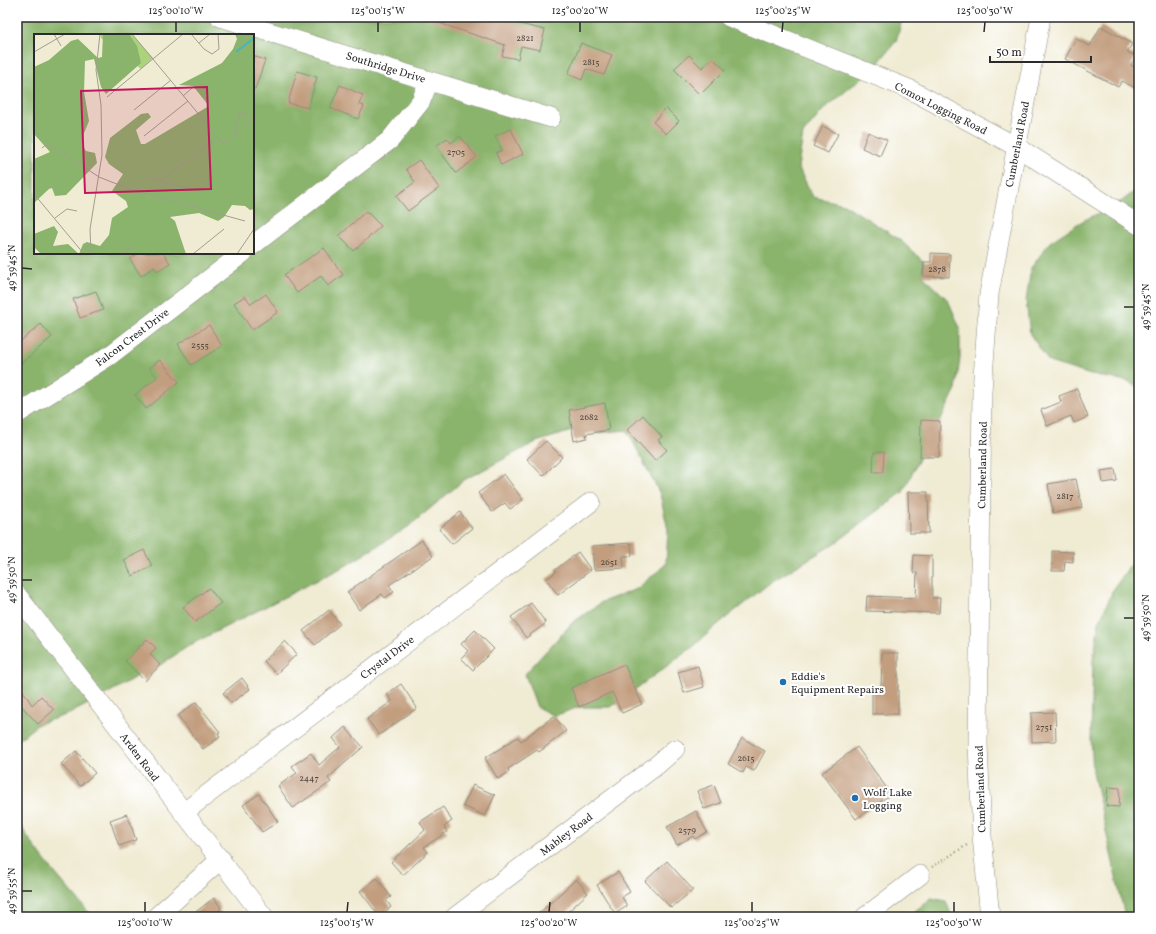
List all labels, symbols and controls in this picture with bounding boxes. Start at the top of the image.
text: 125°00'10"W [148,4,204,18]
text: 125°00'15"W [351,4,405,18]
text: 125°00'20"W [552,4,608,18]
text: 125°00'25"W [755,4,811,18]
text: 125°00'30"W [957,4,1013,18]
house number: 2821 [516,32,534,45]
inset map [34,34,254,254]
scale bar [990,38,1091,64]
text: 50 m [996,45,1022,61]
street label: Southridge Drive [344,49,427,88]
house number: 2815 [582,56,600,69]
street label: Comox Logging Road [891,79,989,139]
street label: Cumberland Road [1003,100,1034,189]
house number: 2705 [447,146,465,159]
text: 49°39'45"N [5,244,19,291]
house number: 2878 [928,263,946,276]
text: 49°39'45"N [1139,283,1153,330]
street label: Falcon Crest Drive [93,306,173,371]
house number: 2555 [191,339,209,352]
house number: 2682 [580,411,599,424]
street label: Cumberland Road [975,421,992,509]
house number: 2817 [1056,490,1074,503]
text: 49°39'50"N [5,556,19,604]
house number: 2651 [600,556,618,569]
text: 49°39'50"N [1139,594,1153,642]
street label: Crystal Drive [358,633,418,683]
place label: Eddie's Equipment Repairs [791,670,884,698]
marker: Eddie's Equipment Repairs [778,677,788,687]
house number: 2751 [1036,721,1052,734]
street label: Arden Road [116,730,162,785]
street label: Cumberland Road [972,745,991,833]
house number: 2615 [737,752,755,765]
house number: 2447 [299,772,319,785]
place label: Wolf Lake Logging [863,786,912,814]
marker: Wolf Lake Logging [850,793,860,803]
street label: Mabley Road [537,810,596,860]
house number: 2579 [678,824,696,837]
text: 49°39'55"N [5,867,19,914]
text: 125°00'10"W [117,916,173,930]
text: 125°00'15"W [320,916,374,930]
text: 125°00'20"W [521,916,577,930]
text: 125°00'25"W [724,916,780,930]
text: 125°00'30"W [926,916,982,930]

